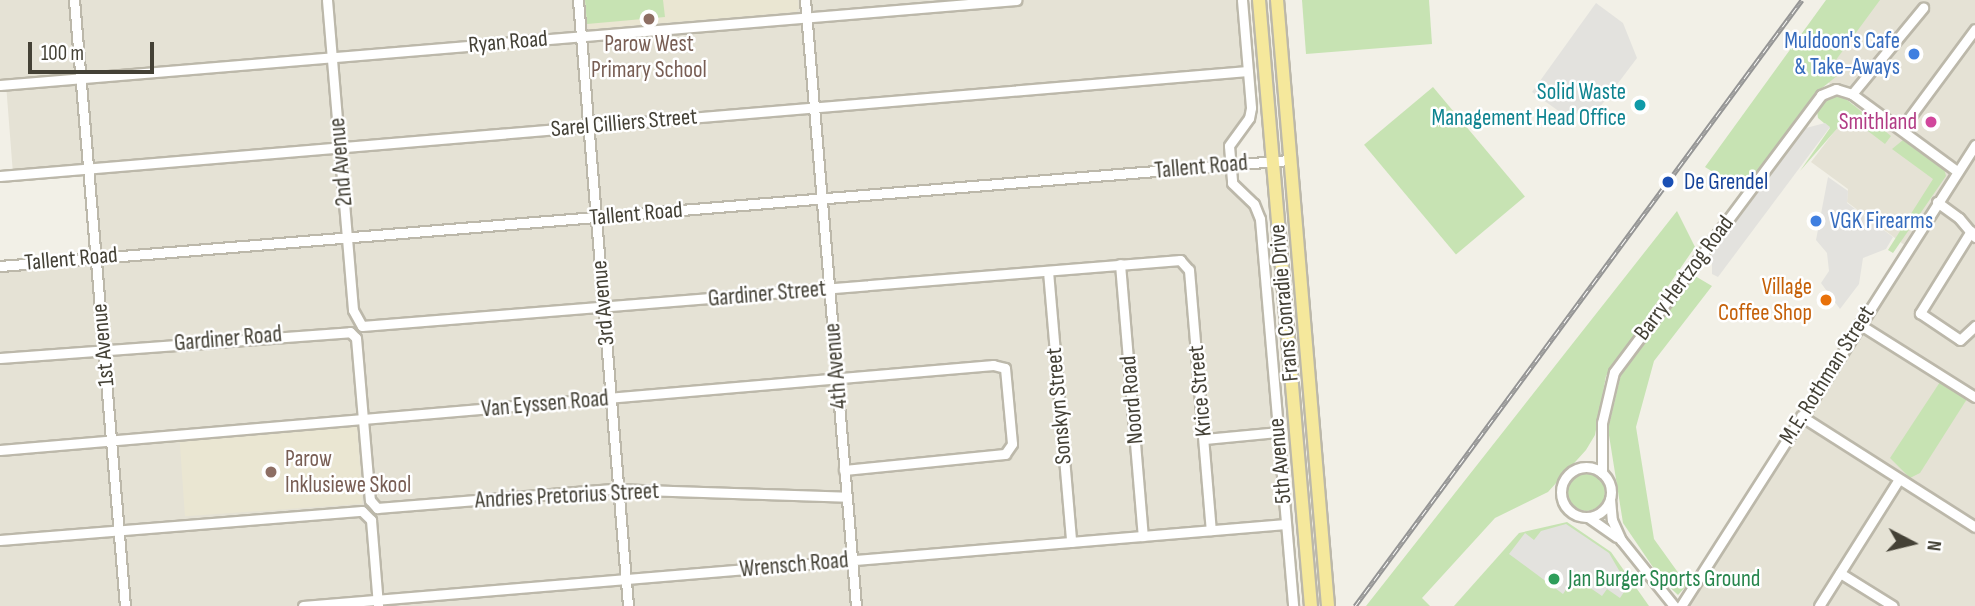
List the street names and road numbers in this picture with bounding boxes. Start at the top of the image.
street label: Ryan Road [467,25,549,59]
street label: Sarel Cilliers Street [550,103,698,143]
street label: 2nd Avenue [323,117,359,207]
street label: Tallent Road [1153,149,1249,185]
street label: Tallent Road [588,196,684,232]
street label: Barry Hertzog Road [1628,210,1740,346]
street label: Frans Conradie Drive [1263,223,1305,383]
street label: Tallent Road [23,241,119,277]
street label: 3rd Avenue [586,259,620,347]
street label: Gardiner Street [707,275,827,313]
street label: M.E. Rothman Street [1773,301,1881,449]
street label: 1st Avenue [86,302,120,388]
street label: Gardiner Road [173,321,283,357]
street label: 4th Avenue [818,322,854,410]
street label: Krice Street [1182,344,1218,438]
street label: Sonskyn Street [1040,346,1078,466]
street label: Noord Road [1114,355,1150,445]
street label: Van Eyssen Road [480,385,610,423]
street label: 5th Avenue [1263,417,1297,505]
street label: Andries Pretorius Street [474,477,660,515]
street label: Wrensch Road [738,546,850,584]

